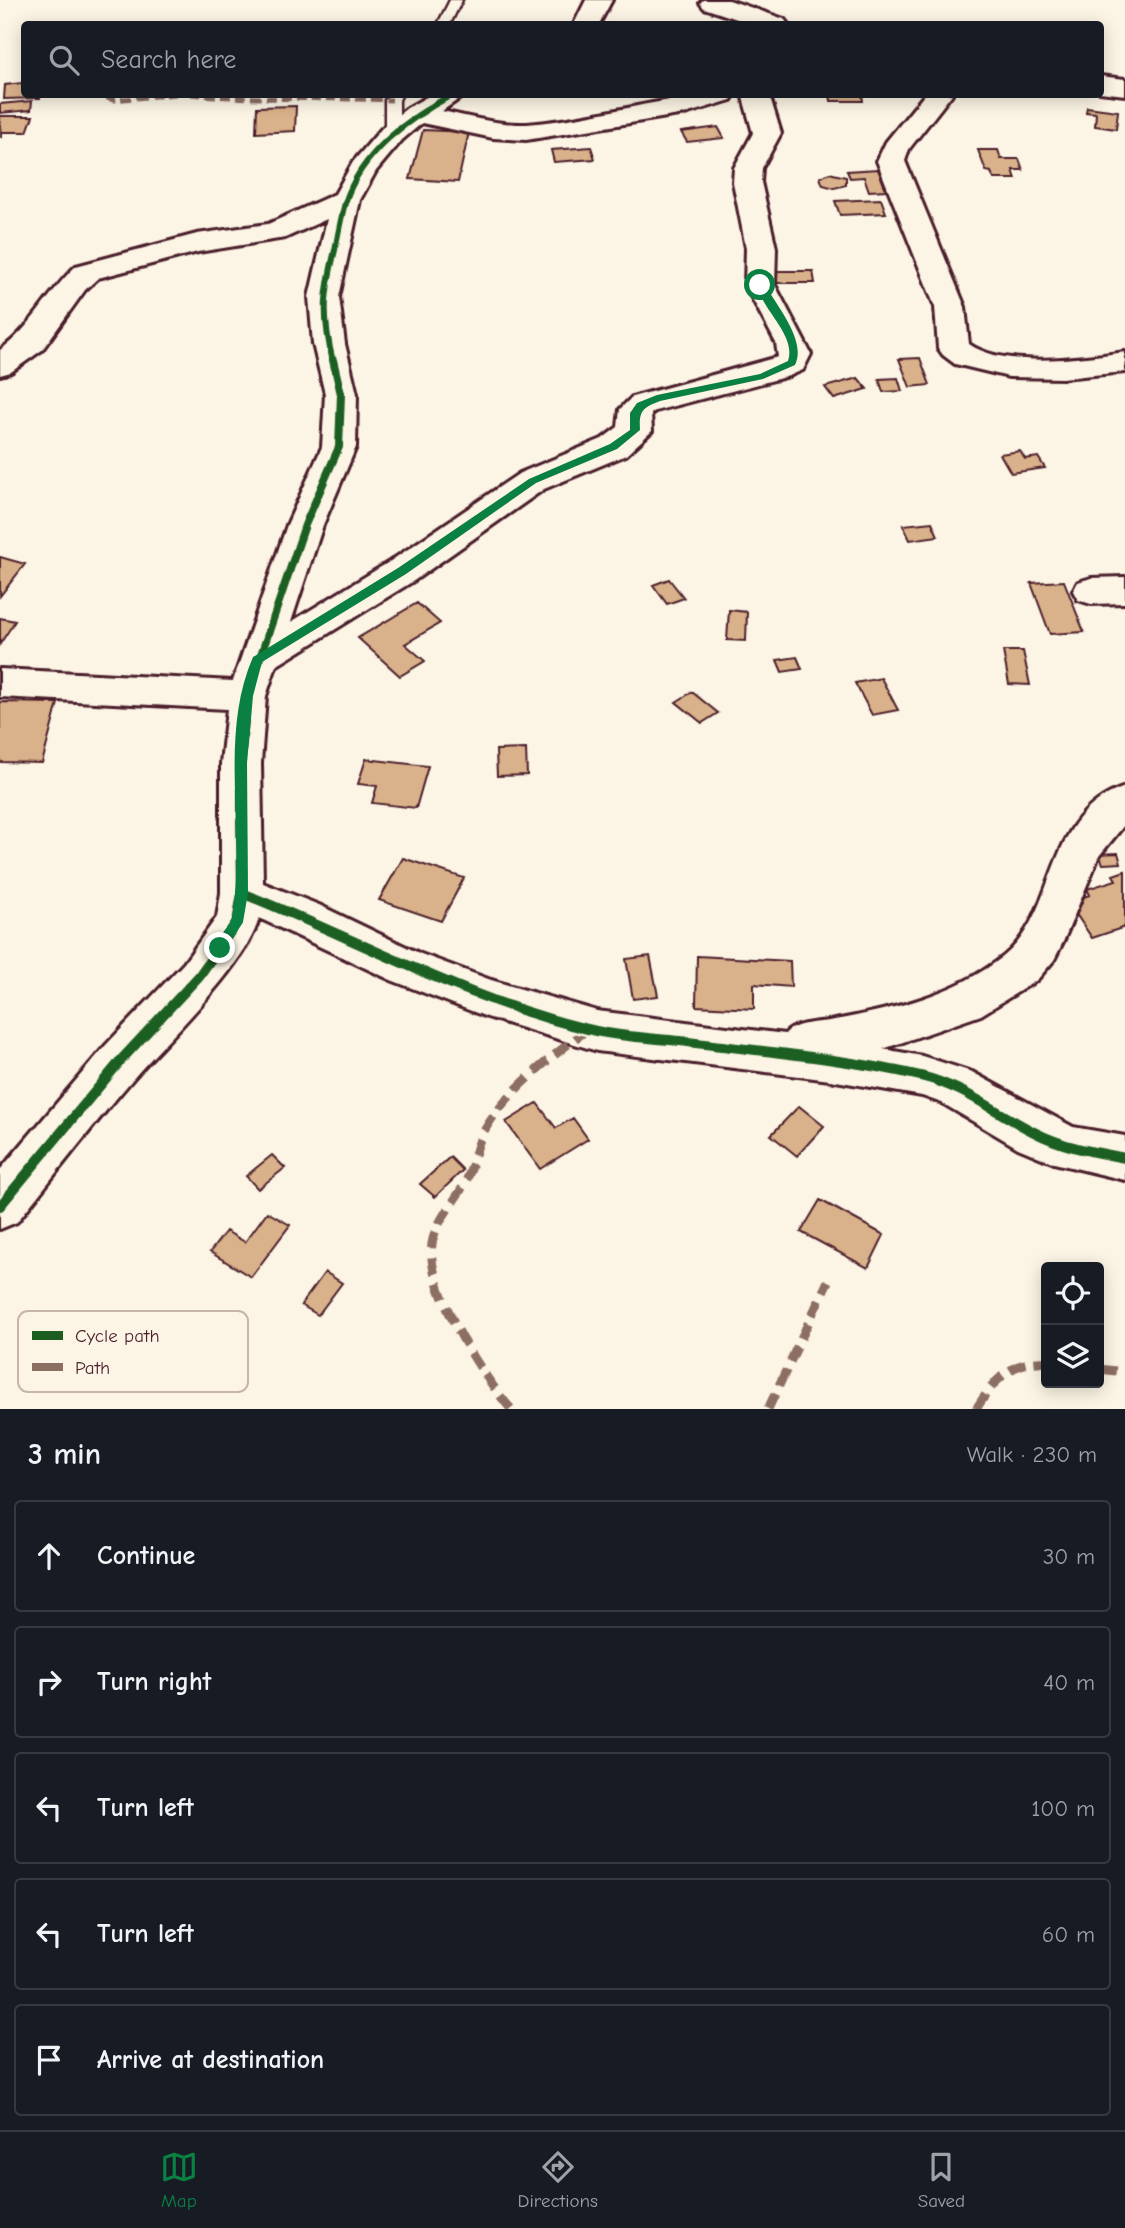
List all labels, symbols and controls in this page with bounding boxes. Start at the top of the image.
search box [21,21,1104,98]
icon: search [45,41,83,79]
text: Search here [101,45,236,75]
route start [744,269,775,300]
route end [204,932,235,963]
map controls [1041,1262,1104,1388]
button: locate [1041,1262,1104,1325]
legend [18,1311,248,1392]
text: Cycle path [75,1325,160,1347]
button: layers [1041,1325,1104,1388]
text: Path [75,1357,110,1379]
text: 3 min [28,1437,101,1472]
text: Walk · 230 m [967,1441,1097,1468]
icon: ahead [30,1537,68,1575]
text: Continue [97,1541,195,1571]
text: 30 m [1043,1543,1095,1570]
icon: right [30,1663,68,1701]
text: Turn right [97,1667,211,1697]
text: 40 m [1043,1669,1095,1696]
icon: left [30,1789,68,1827]
text: Turn left [97,1793,194,1823]
text: 100 m [1031,1795,1095,1822]
icon: left [30,1915,68,1953]
text: Turn left [97,1919,194,1949]
text: 60 m [1042,1921,1095,1948]
icon: arrive [30,2041,68,2079]
text: Arrive at destination [97,2045,324,2075]
tab: Map [160,2148,198,2212]
tab: Directions [518,2148,598,2212]
tab: Saved [918,2148,965,2212]

